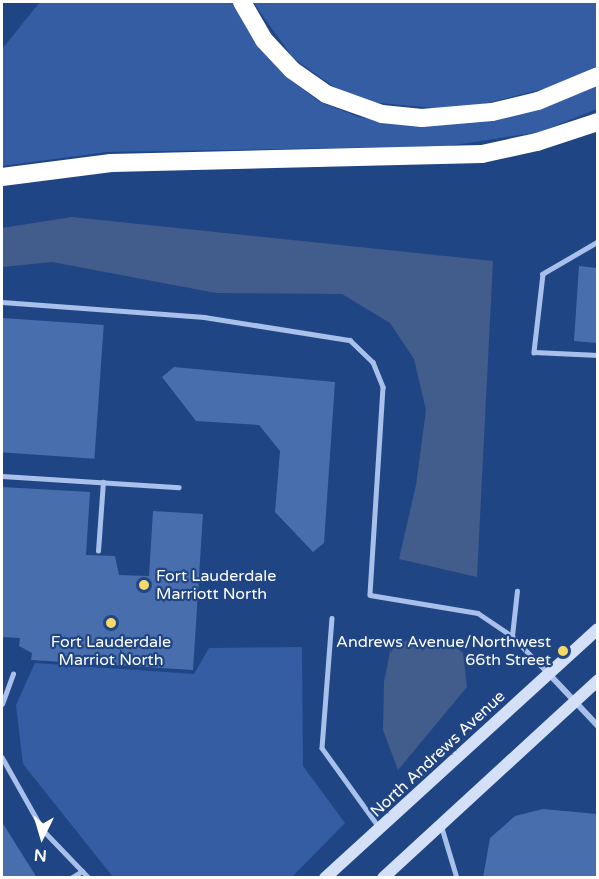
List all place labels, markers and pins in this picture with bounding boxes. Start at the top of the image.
place label: Fort Lauderdale Marriott North [156,566,276,604]
marker: Fort Lauderdale Marriott North [137,578,151,592]
marker: Fort Lauderdale Marriot North [104,616,118,630]
place label: Fort Lauderdale Marriot North [51,632,171,670]
place label: Andrews Avenue/Northwest 66th Street [336,632,551,670]
marker: Andrews Avenue/Northwest 66th Street [556,644,570,658]

